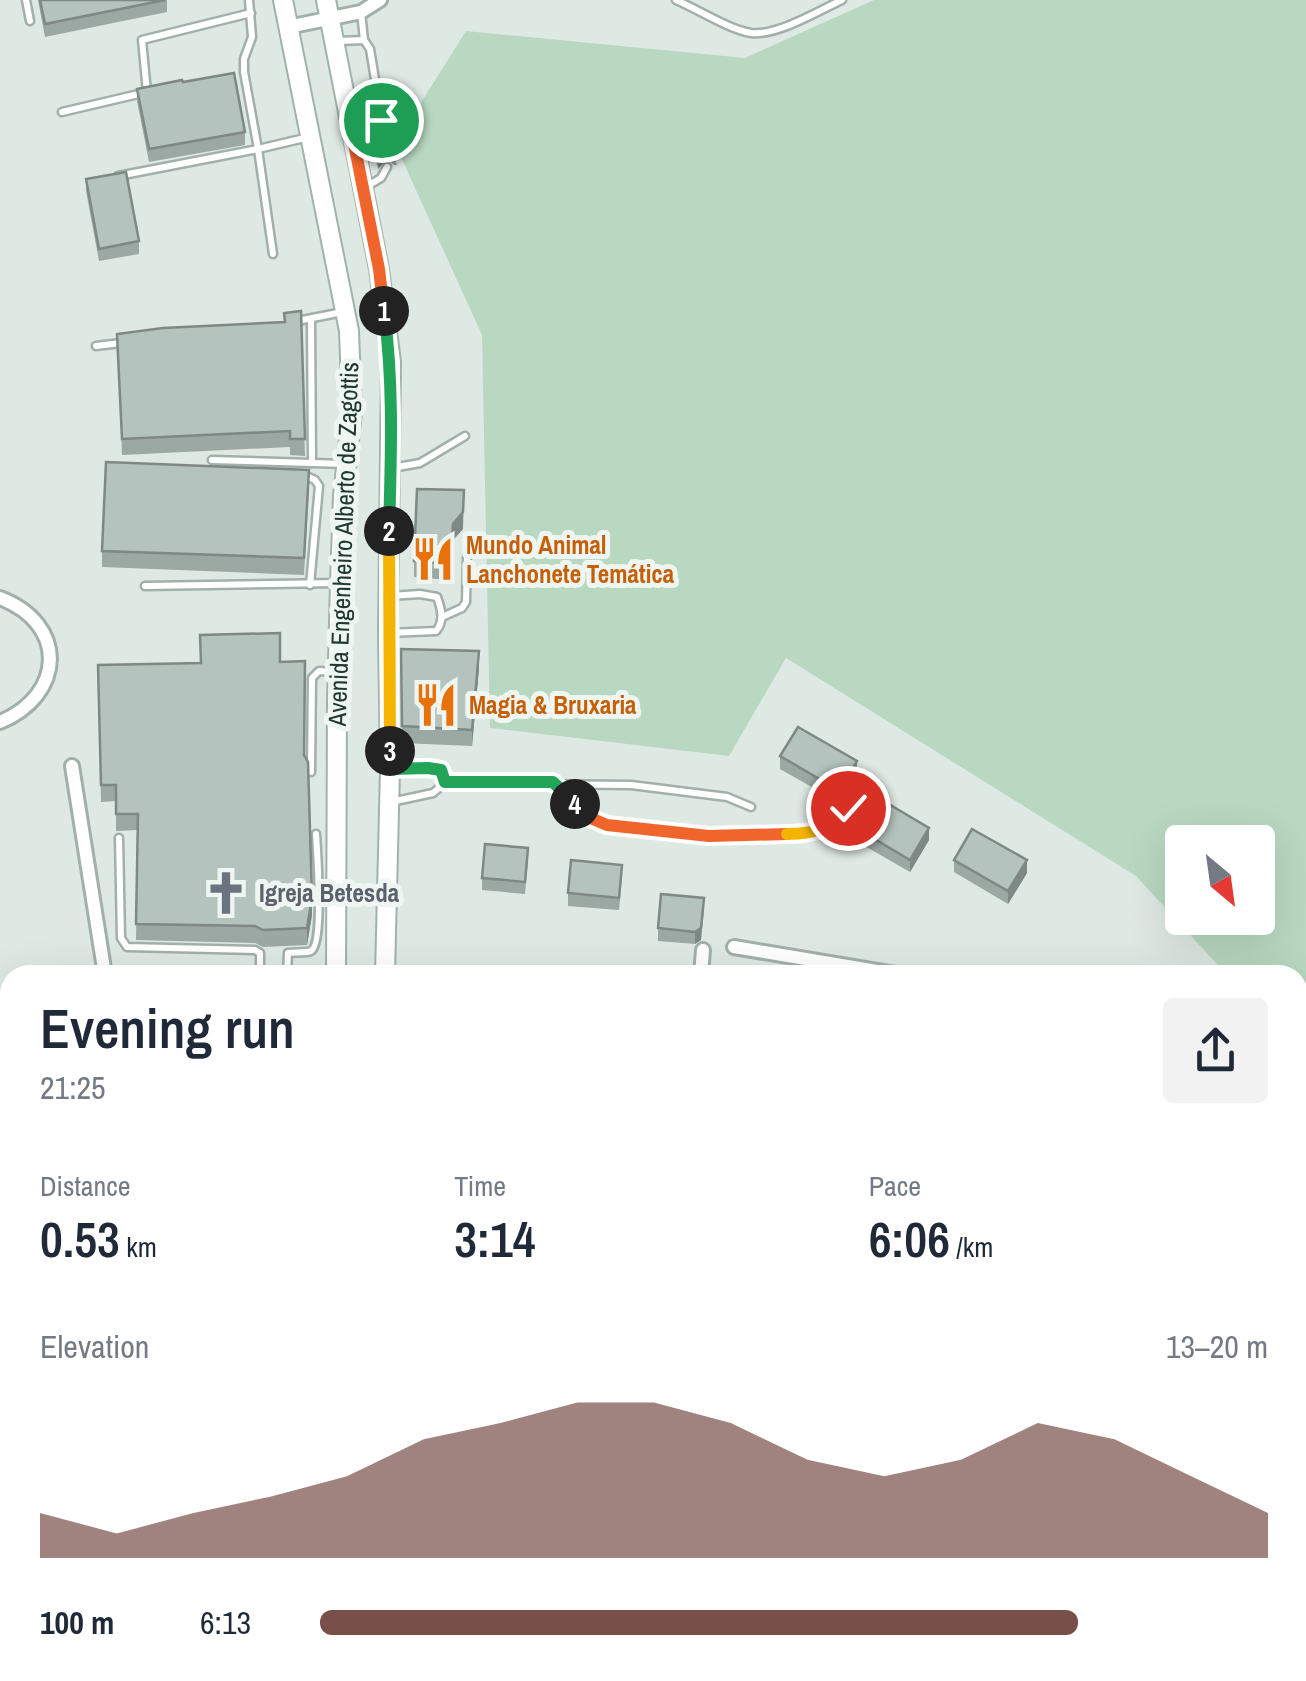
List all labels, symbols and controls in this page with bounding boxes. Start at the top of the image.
pin [339,78,424,163]
icon: arrive [354,93,409,148]
pin: 1 [359,286,409,336]
text: 1 [378,292,390,330]
street label: Avenida Engenheiro Alberto de Zagottis [320,361,366,728]
pin: 2 [364,506,414,556]
text: 2 [383,512,395,550]
place label: Mundo Animal Lanchonete Temática [466,528,675,591]
restaurant icon: Mundo Animal Lanchonete Temática [409,535,457,583]
restaurant icon: Magia & Bruxaria [412,681,460,729]
place label: Magia & Bruxaria [469,688,637,722]
pin: 3 [365,726,415,776]
text: 3 [384,732,396,770]
pin [806,766,891,851]
pin: 4 [550,779,600,829]
icon: check [821,781,876,836]
text: 4 [569,785,581,823]
north arrow [1165,825,1275,935]
map controls [1165,825,1275,935]
church icon: Igreja Betesda [202,869,250,917]
place label: Igreja Betesda [259,876,400,910]
text: Evening run [40,991,295,1065]
button: share [1163,998,1268,1103]
text: 21:25 [40,1066,106,1109]
text: Distance [40,1167,131,1205]
text: Time [454,1167,506,1205]
text: Pace [869,1167,921,1205]
text: 0.53 [40,1205,120,1273]
text: 3:14 [454,1205,536,1273]
text: 6:06 [869,1205,950,1273]
text: km [120,1228,157,1266]
text: /km [950,1228,993,1266]
text: Elevation [40,1325,149,1368]
text: 13–20 m [1166,1325,1268,1368]
text: 100 m [40,1601,114,1644]
text: 6:13 [200,1601,251,1644]

